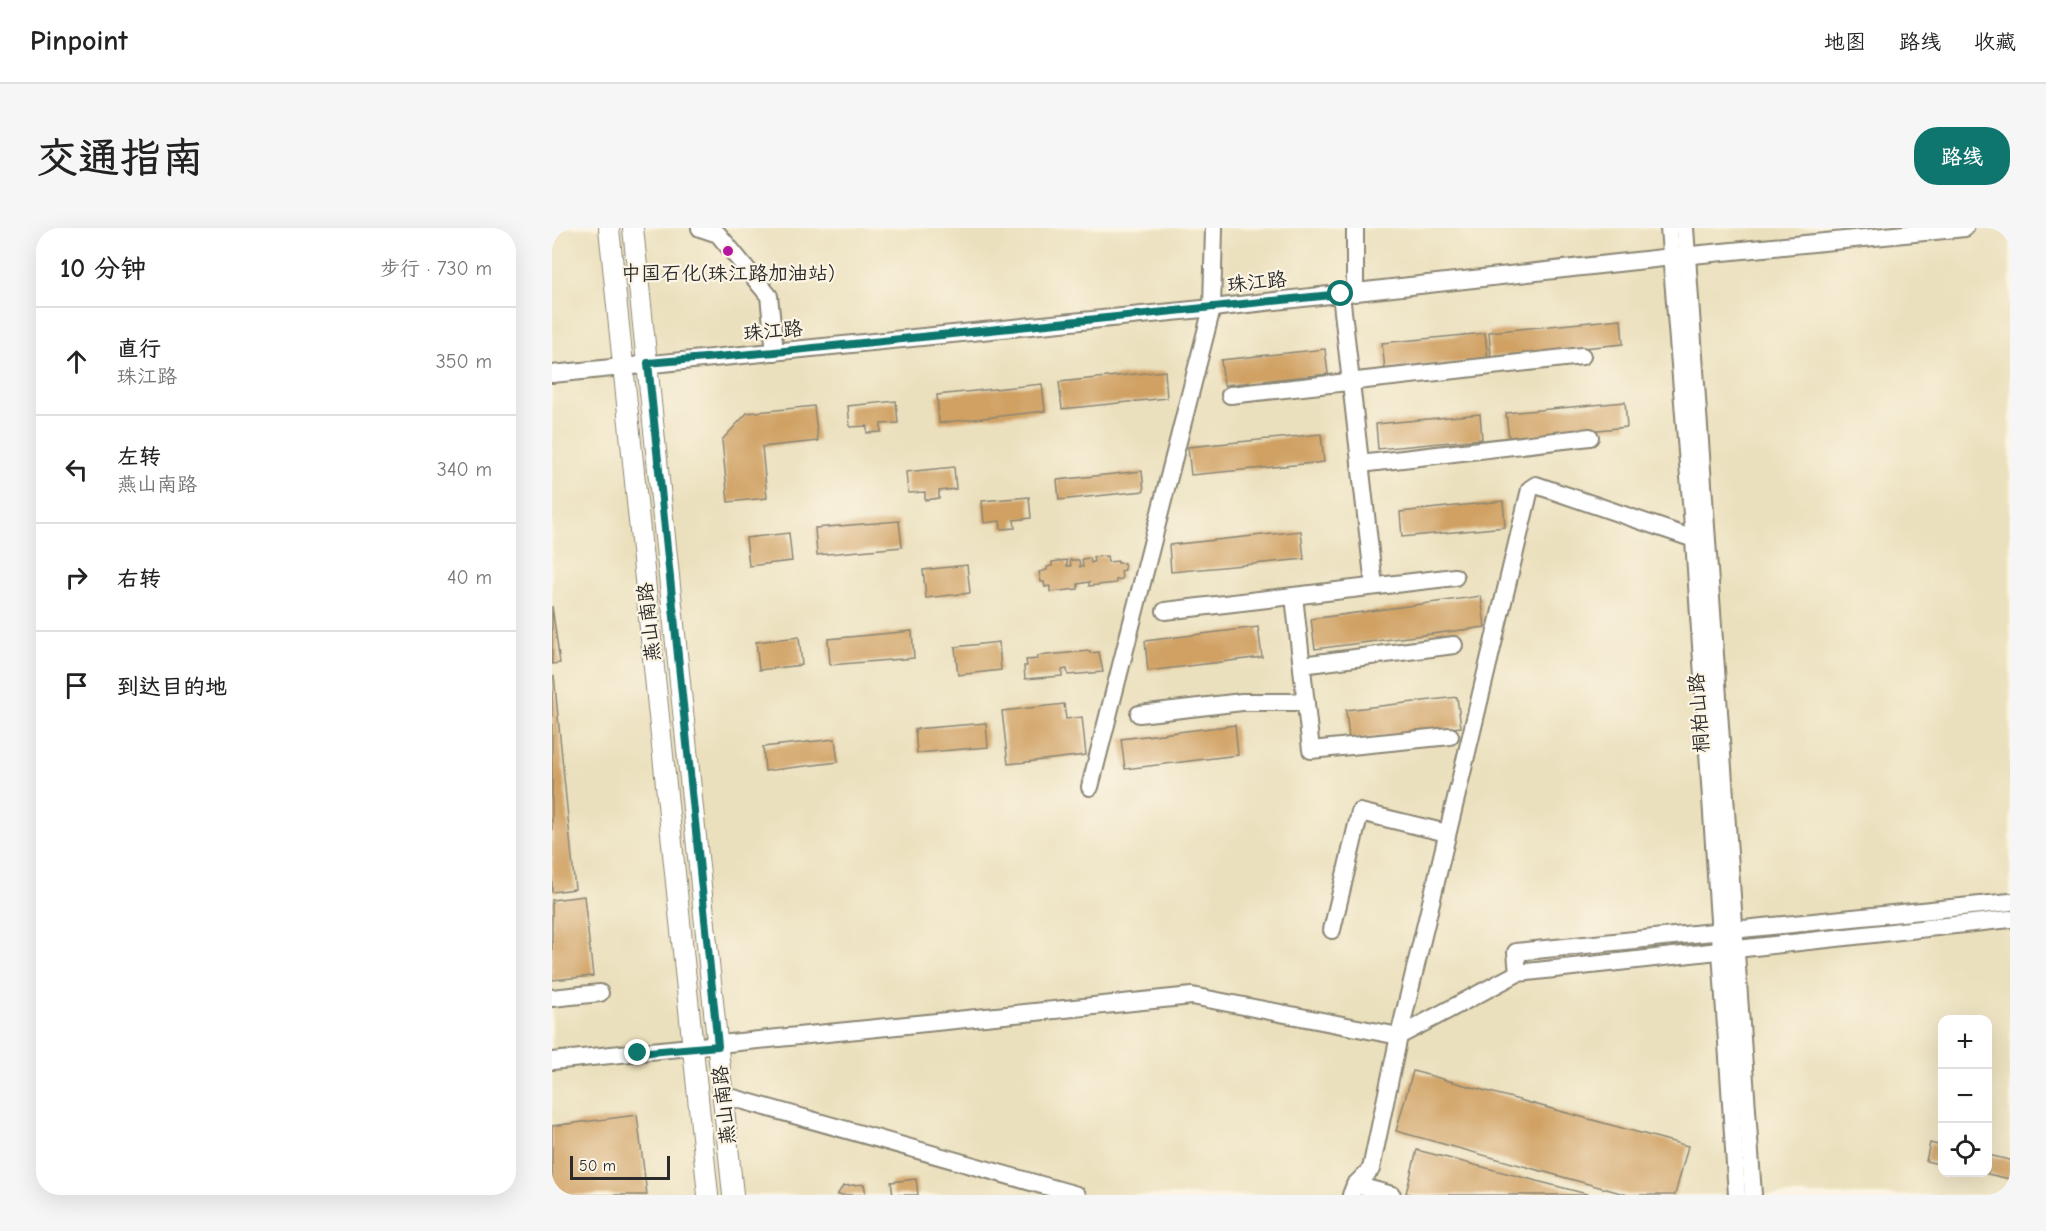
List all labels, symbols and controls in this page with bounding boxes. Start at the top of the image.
text: Pinpoint [30,25,128,57]
text: 地图 [1824,30,1866,54]
text: 路线 [1899,30,1941,54]
text: 收藏 [1974,30,2016,54]
button: 路线 [1914,127,2010,185]
text: 交通指南 [36,134,204,183]
marker: 中国石化(珠江路加油站) [721,244,735,258]
text: 10 分钟 [60,254,146,284]
text: 步行 · 730 m [380,257,492,280]
place label: 中国石化(珠江路加油站) [621,262,835,285]
street label: 珠江路 [1226,267,1289,297]
route start [1327,280,1353,306]
street label: 珠江路 [742,317,805,345]
text: 直行 [117,336,161,362]
icon: ahead [60,345,93,378]
text: 350 m [436,350,492,373]
text: 珠江路 [117,365,177,388]
text: 左转 [117,444,161,470]
icon: left [60,453,93,486]
text: 340 m [437,458,492,481]
text: 燕山南路 [117,473,197,496]
icon: right [60,561,93,594]
text: 右转 [117,566,161,592]
text: 40 m [447,566,492,589]
street label: 燕山南路 [633,580,665,663]
icon: arrive [60,669,93,702]
street label: 桐柏山路 [1685,671,1713,754]
text: 到达目的地 [117,674,227,700]
map controls [1938,1015,1992,1177]
button: + [1938,1015,1992,1069]
route end [624,1039,650,1065]
street label: 燕山南路 [708,1063,740,1146]
button: − [1938,1069,1992,1123]
button: locate [1938,1123,1992,1177]
scale bar [570,1153,670,1180]
text: 50 m [579,1157,616,1175]

